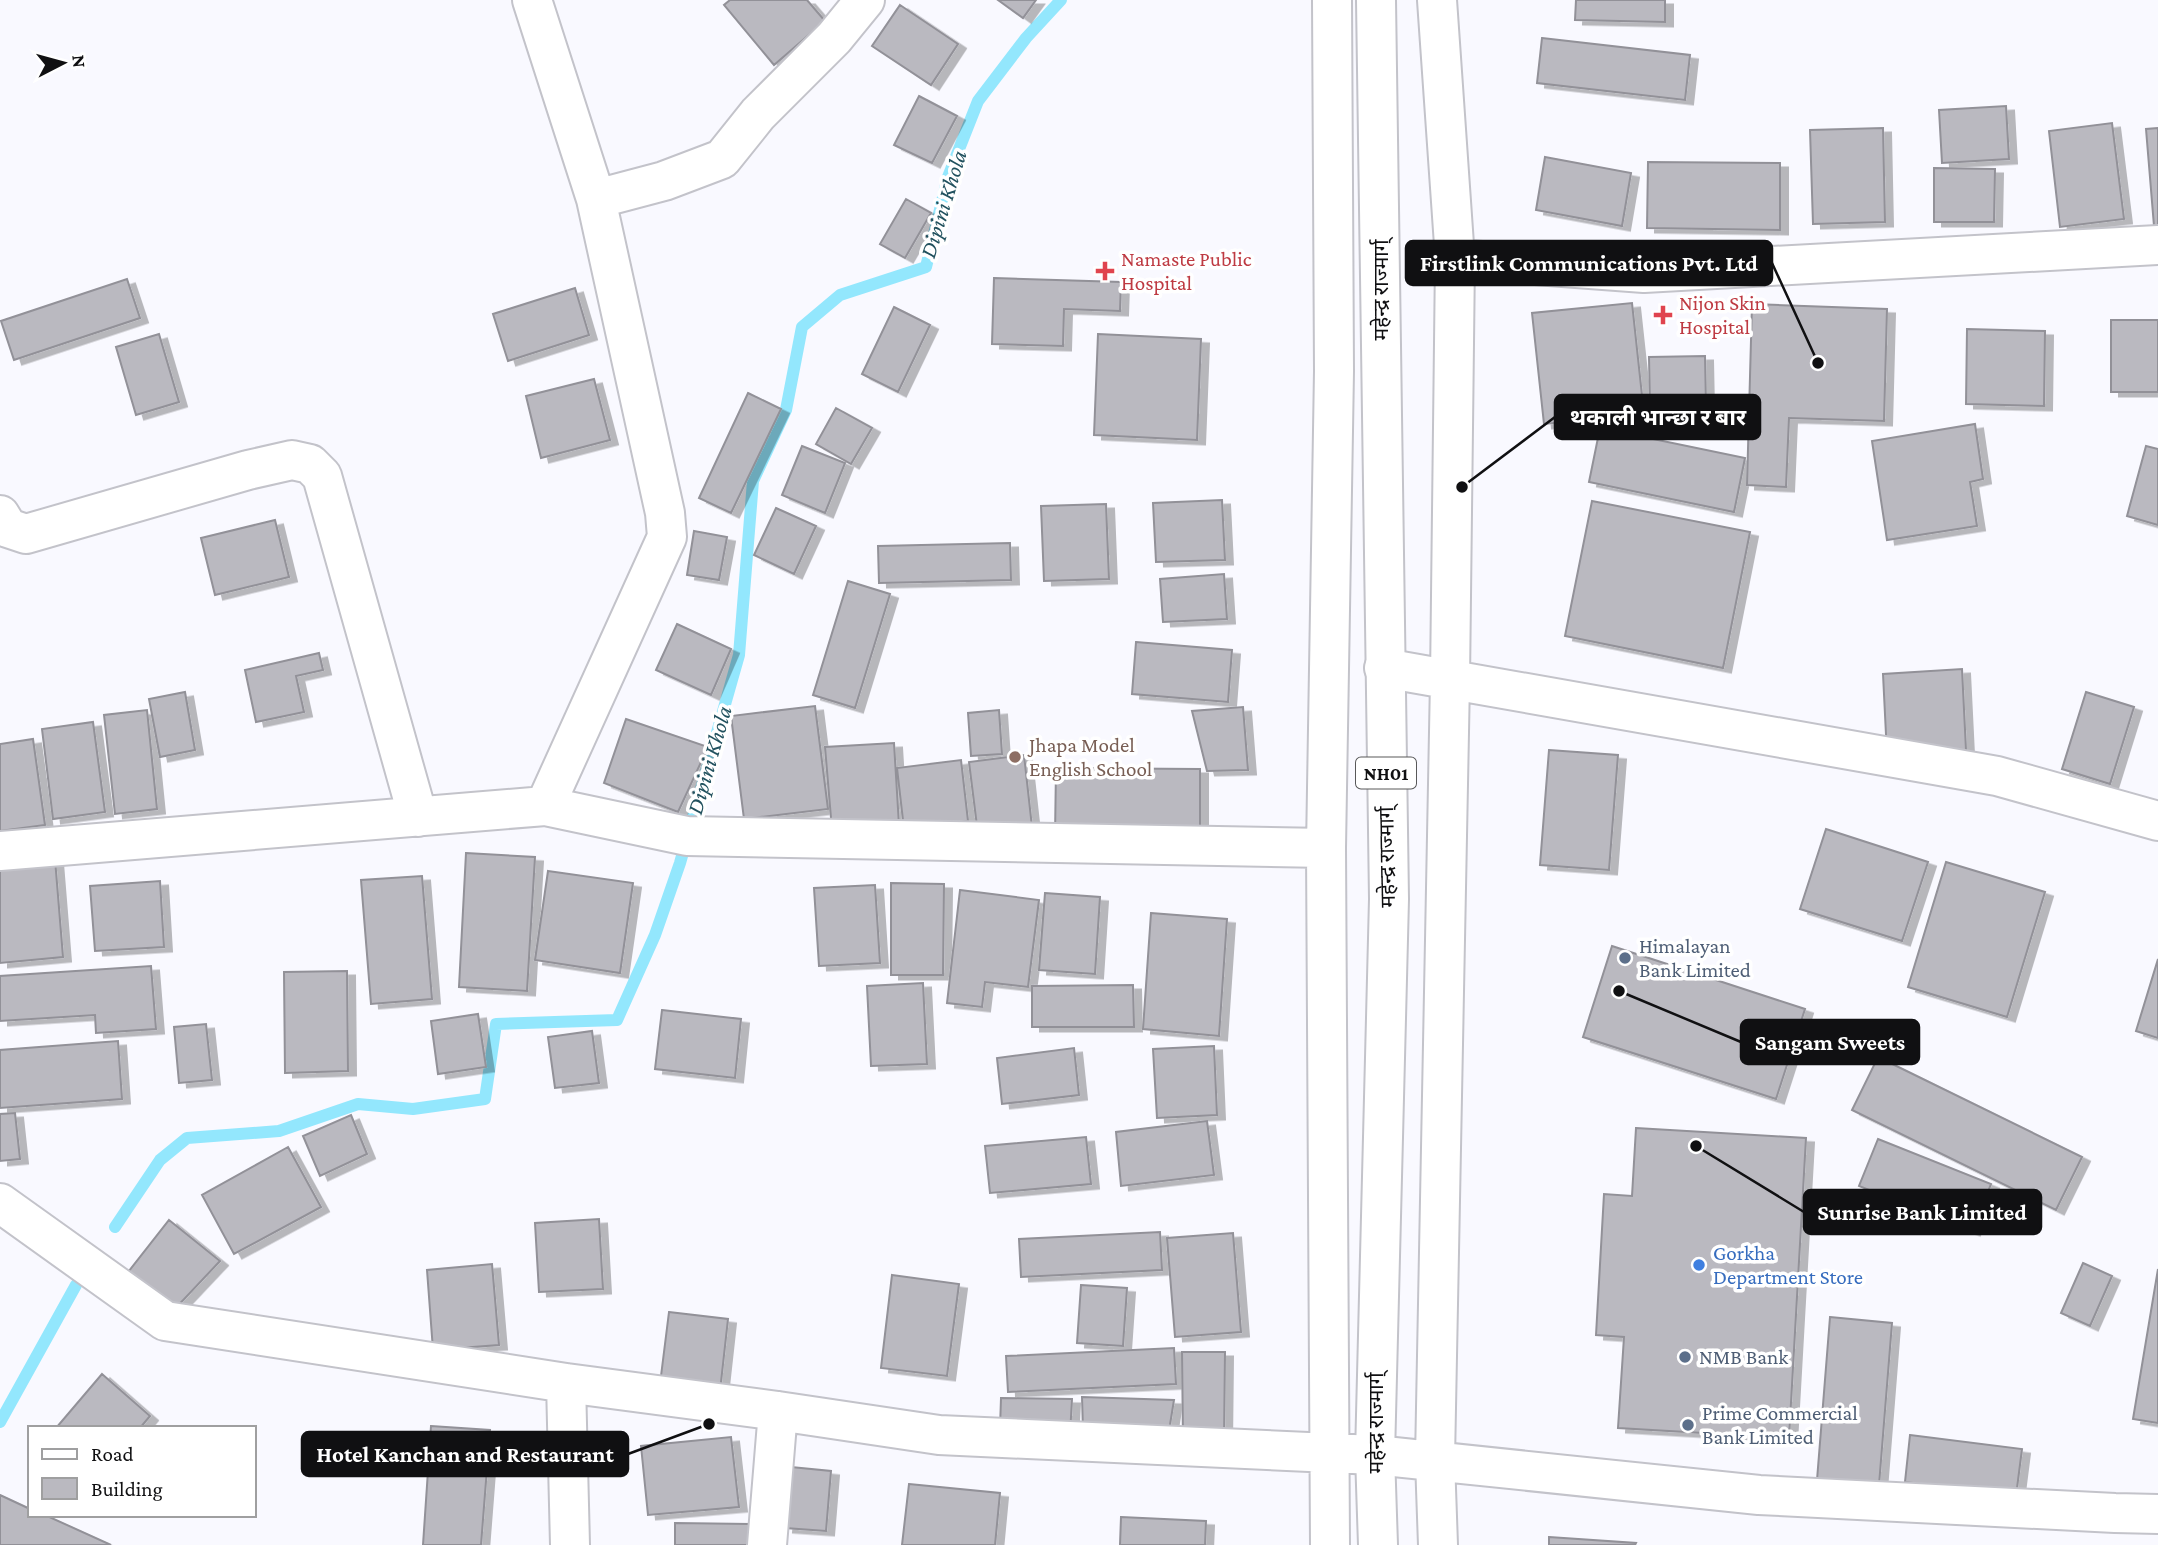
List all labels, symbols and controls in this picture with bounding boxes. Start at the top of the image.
north arrow [28,28,98,98]
text: N [68,54,91,69]
water label: Dipini Khola [914,147,972,261]
street label: महेन्द्र राज्मार्ग् [1369,236,1394,341]
callout: Firstlink Communications Pvt. Ltd [1406,241,1772,285]
place label: Namaste Public Hospital [1121,247,1252,295]
text: Firstlink Communications Pvt. Ltd [1420,250,1758,276]
marker: Namaste Public Hospital [1095,261,1115,281]
place label: Nijon Skin Hospital [1679,291,1766,339]
marker: Nijon Skin Hospital [1653,305,1673,325]
callout: थकाली भान्छा र बार [1555,395,1760,439]
text: थकाली भान्छा र बार [1570,404,1747,430]
water label: Dipini Khola [681,703,737,817]
place label: Jhapa Model English School [1027,733,1152,781]
marker: Jhapa Model English School [1007,749,1023,765]
road number: NH01 [1356,758,1416,788]
street label: महेन्द्र राज्मार्ग् [1374,803,1401,908]
place label: Himalayan Bank Limited [1639,934,1751,982]
marker: Himalayan Bank Limited [1617,950,1633,966]
callout: Sangam Sweets [1741,1020,1919,1064]
text: Sangam Sweets [1755,1029,1905,1055]
callout: Sunrise Bank Limited [1804,1190,2041,1234]
text: Sunrise Bank Limited [1817,1199,2027,1225]
place label: Gorkha Department Store [1713,1241,1863,1289]
marker: Gorkha Department Store [1691,1257,1707,1273]
place label: NMB Bank [1699,1345,1788,1369]
marker: NMB Bank [1677,1349,1693,1365]
street label: महेन्द्र राज्मार्ग् [1364,1369,1389,1474]
place label: Prime Commercial Bank Limited [1702,1401,1858,1449]
marker: Prime Commercial Bank Limited [1680,1417,1696,1433]
legend [28,1426,256,1517]
callout: Hotel Kanchan and Restaurant [302,1432,628,1476]
text: Hotel Kanchan and Restaurant [316,1441,615,1467]
text: Road [91,1442,134,1466]
text: Building [91,1477,163,1501]

